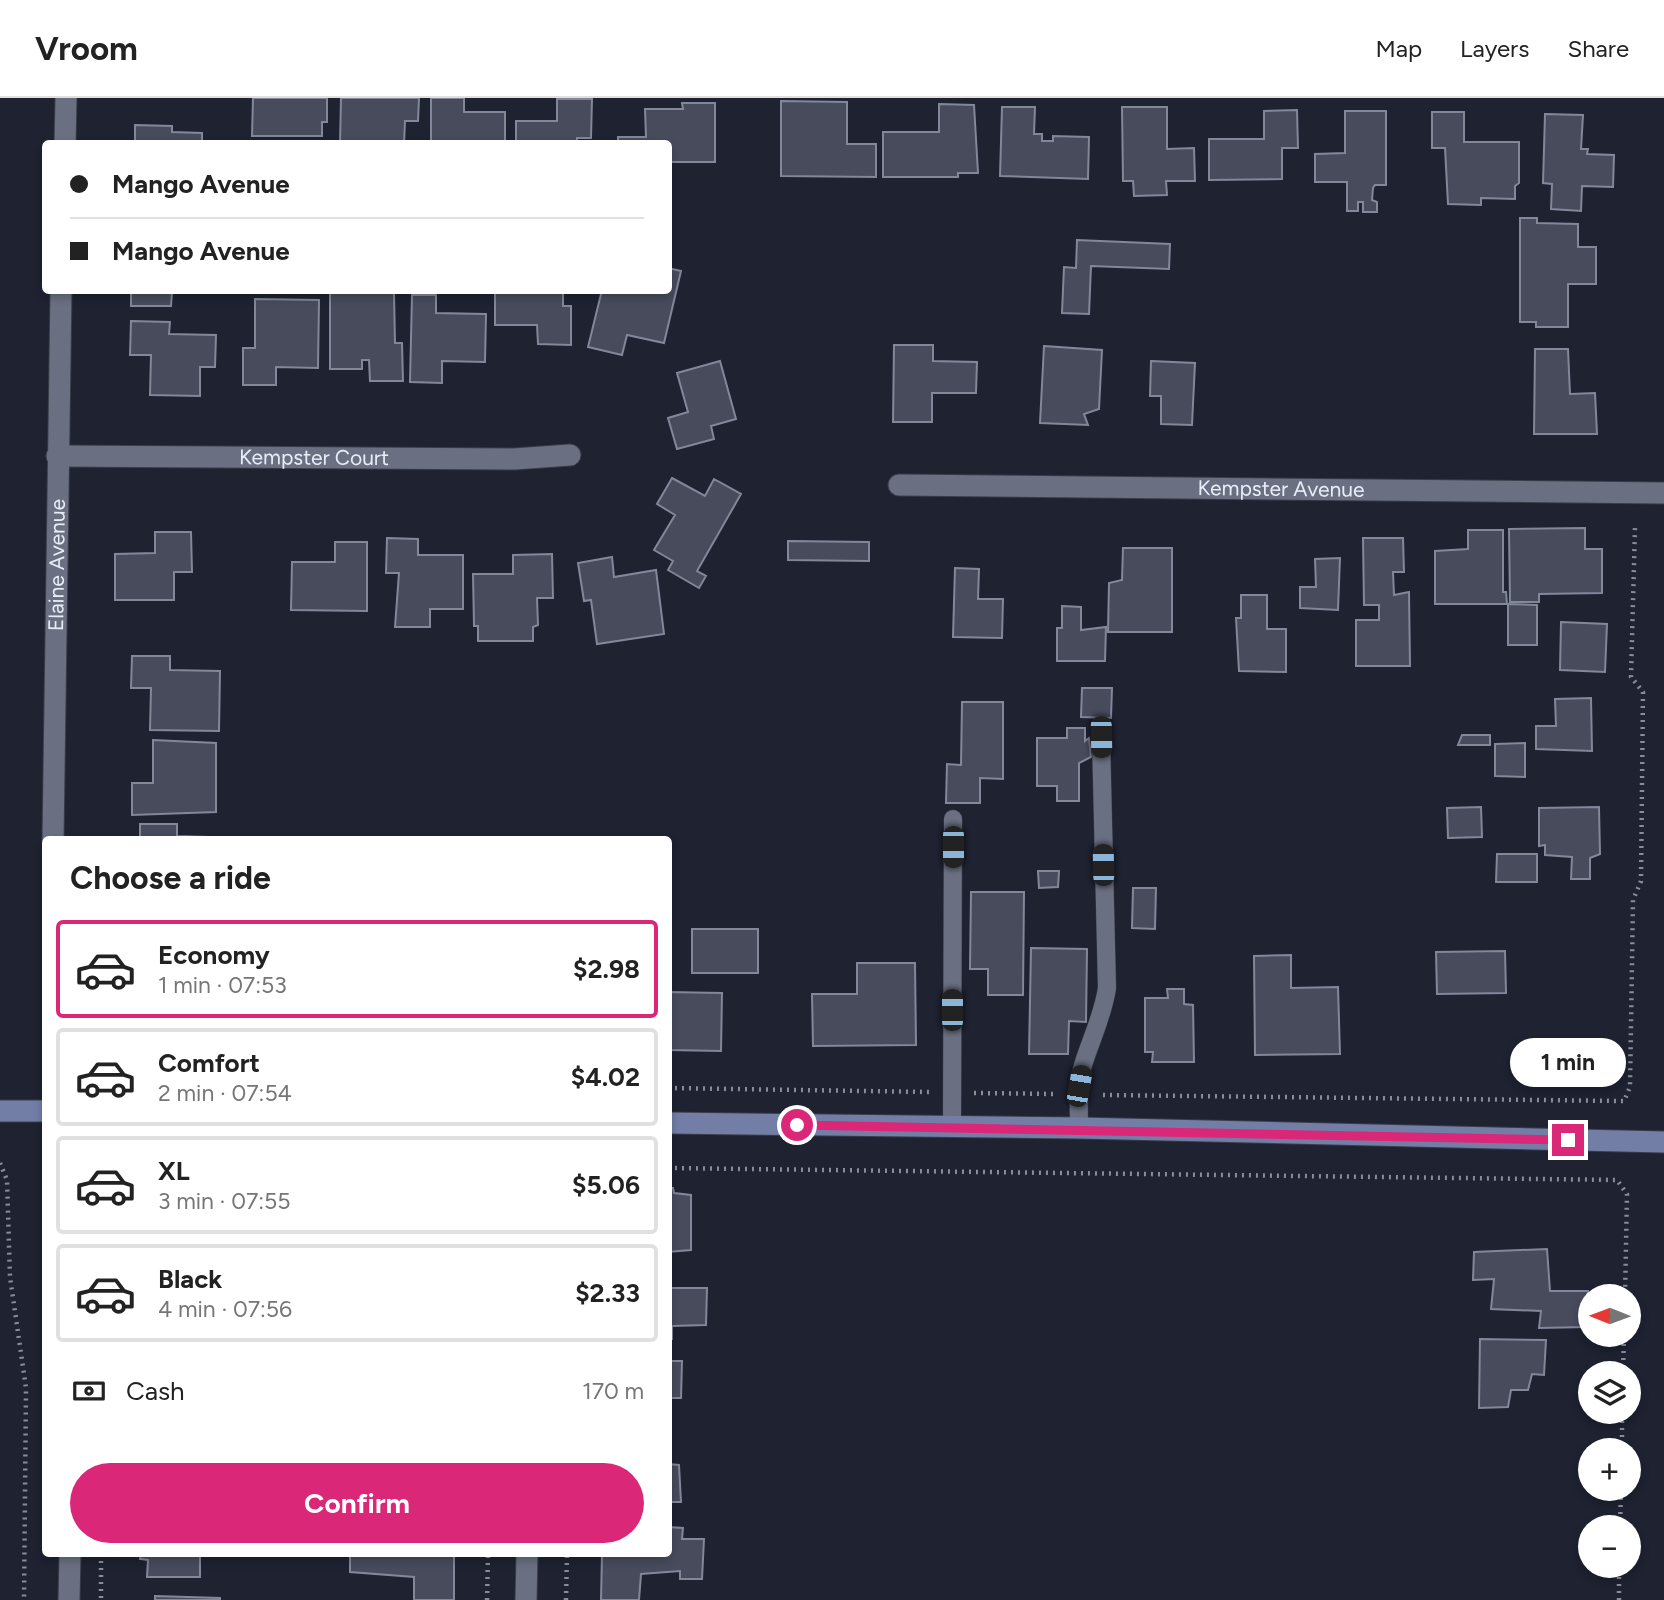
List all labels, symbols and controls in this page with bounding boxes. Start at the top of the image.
text: Vroom [35,29,138,68]
text: Map [1375,34,1422,63]
text: Layers [1460,34,1529,63]
text: Share [1567,34,1629,63]
text: Mango Avenue [112,168,290,200]
text: Mango Avenue [112,235,290,267]
street label: Kempster Court [239,444,389,470]
street label: Kempster Avenue [1197,475,1365,502]
street label: Elaine Avenue [43,499,70,631]
car [1091,716,1112,758]
car [943,826,964,868]
car [1093,844,1114,886]
text: Choose a ride [70,859,271,897]
icon: car [74,938,137,1001]
text: Economy [158,939,270,971]
text: $2.98 [573,953,640,985]
text: 1 min · 07:53 [158,971,287,999]
car [942,989,963,1031]
callout: 1 min [1510,1038,1626,1088]
icon: car [74,1046,137,1109]
text: Comfort [158,1047,260,1079]
text: 1 min [1541,1048,1595,1076]
text: $4.02 [571,1061,640,1093]
car [1066,1063,1093,1109]
text: 2 min · 07:54 [158,1079,292,1107]
route start [781,1109,813,1141]
route end [1552,1124,1584,1156]
icon: car [74,1154,137,1217]
text: XL [158,1155,190,1187]
text: $5.06 [572,1169,640,1201]
text: 3 min · 07:55 [158,1187,291,1215]
icon: car [74,1262,137,1325]
text: Black [158,1263,222,1295]
text: $2.33 [575,1277,640,1309]
north arrow [1578,1284,1642,1348]
map controls [1578,1284,1641,1578]
text: 4 min · 07:56 [158,1295,292,1323]
button: layers [1578,1361,1641,1424]
icon: cash [70,1372,108,1410]
text: Cash [126,1375,185,1407]
text: 170 m [582,1377,644,1405]
button: + [1578,1438,1641,1501]
button: Confirm [70,1463,644,1543]
button: − [1578,1515,1641,1578]

